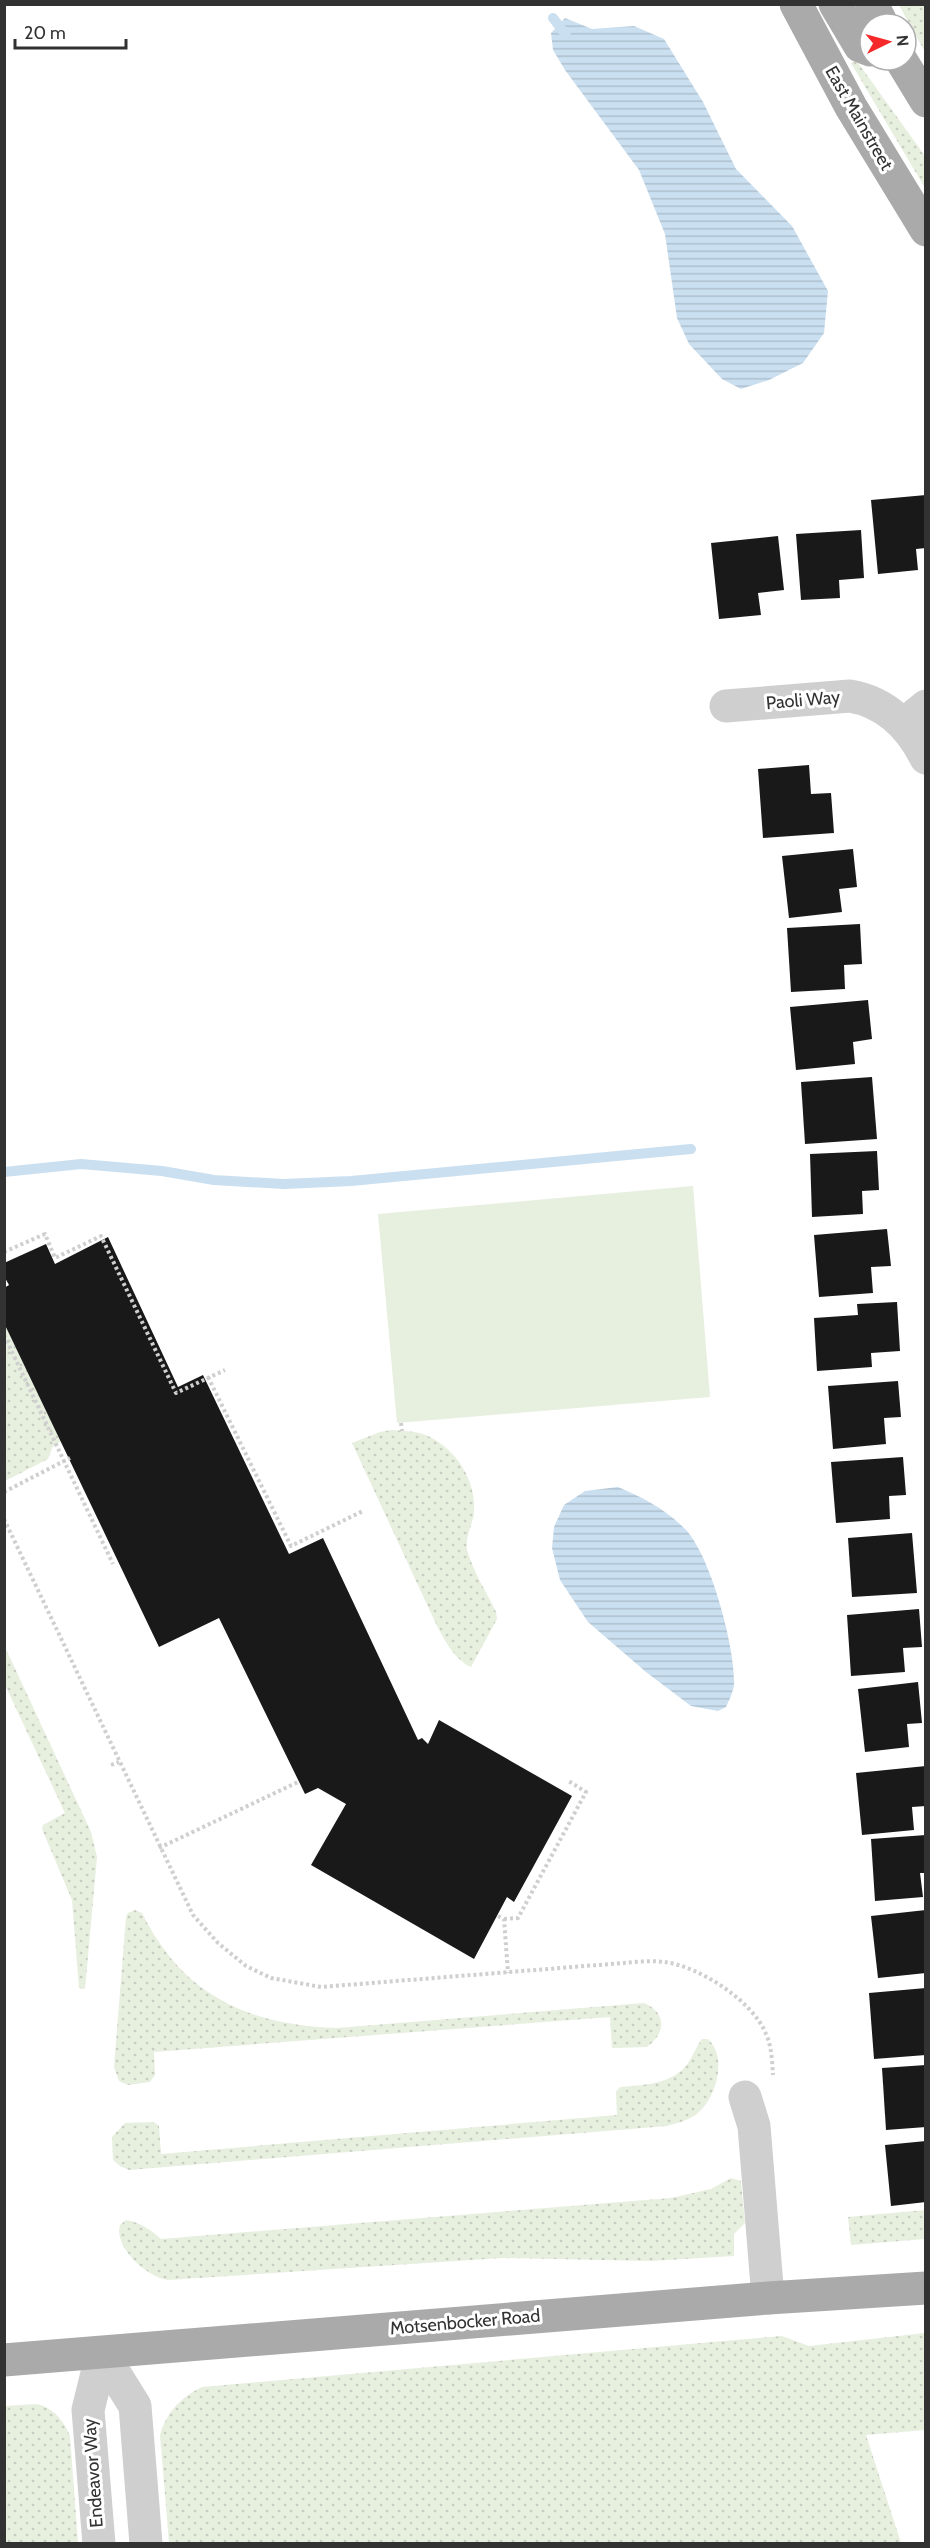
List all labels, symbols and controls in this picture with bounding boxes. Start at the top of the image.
scale bar [15,12,126,50]
north arrow [858,12,918,72]
text: 20 m [24,22,66,44]
text: N [892,34,912,47]
street label: East Mainstreet [820,62,898,174]
street label: Paoli Way [765,686,841,714]
street label: Motsenbocker Road [389,2304,541,2340]
street label: Endeavor Way [78,2418,108,2528]

